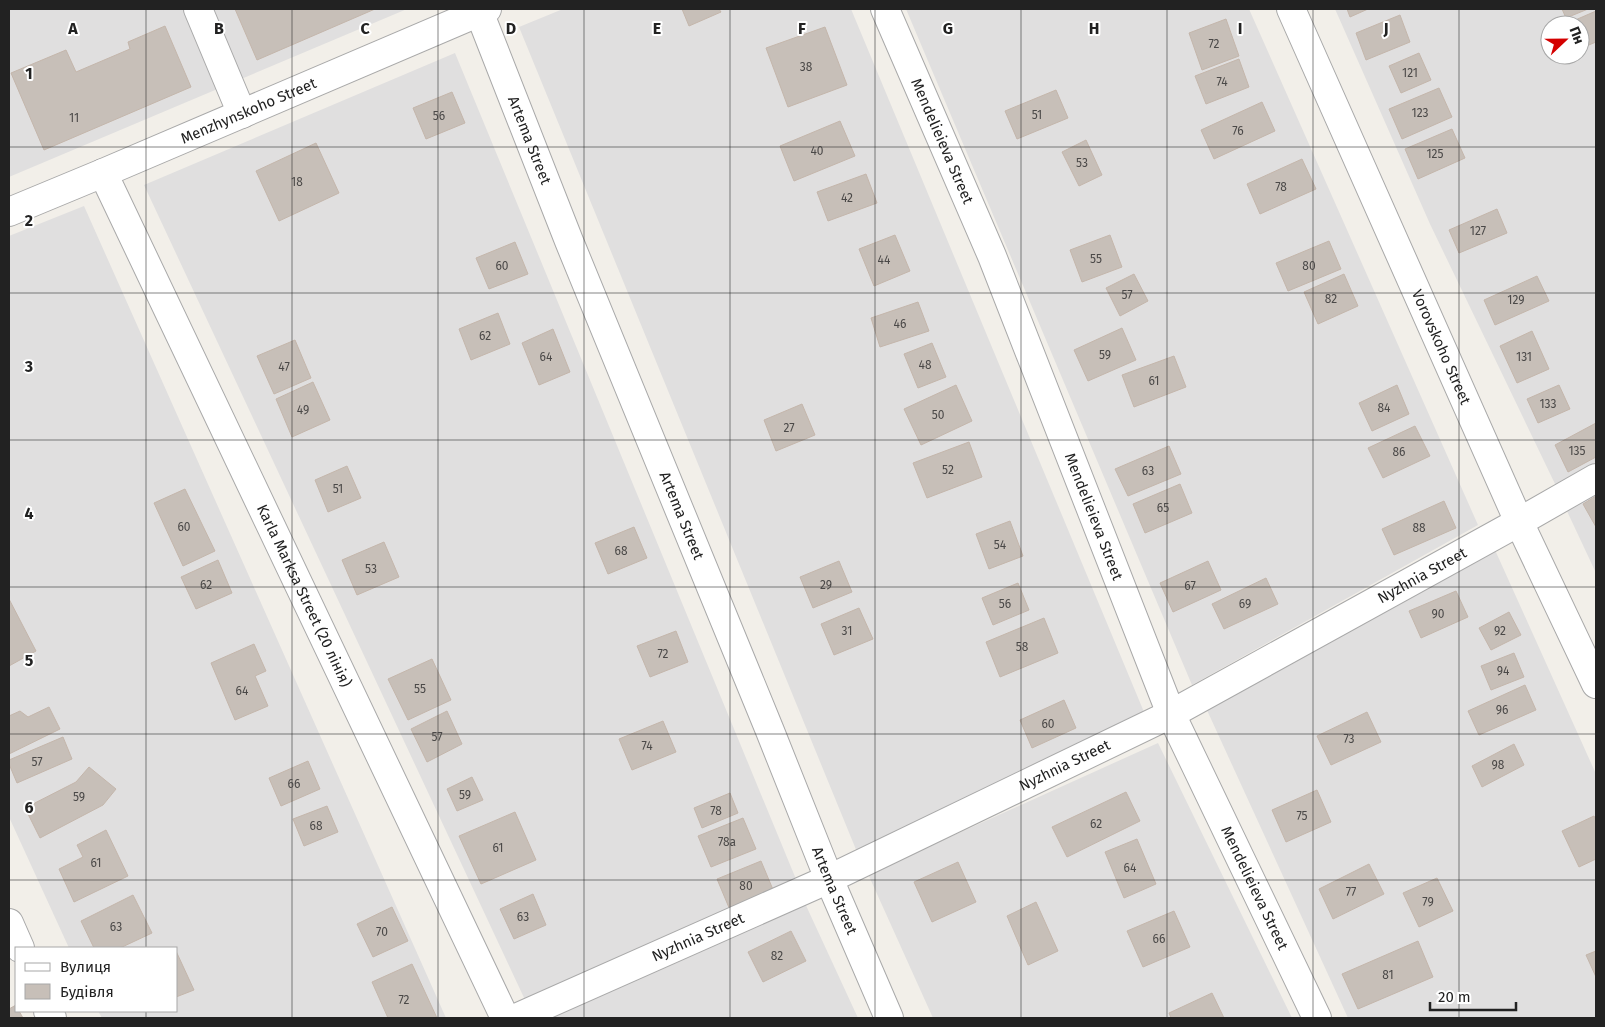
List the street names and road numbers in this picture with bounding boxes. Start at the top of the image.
street label: Menzhynskoho Street [178,74,320,148]
street label: Mendelieieva Street [907,76,978,207]
street label: Artema Street [504,93,555,188]
street label: Vorovskoho Street [1408,287,1475,408]
street label: Mendelieieva Street [1061,450,1127,583]
street label: Artema Street [656,469,708,563]
street label: Karla Marksa Street (20 лiнiя) [253,501,355,690]
street label: Nyzhnia Street [1374,543,1470,607]
street label: Nyzhnia Street [1016,736,1114,795]
street label: Mendelieieva Street [1217,823,1292,953]
street label: Artema Street [808,844,861,938]
street label: Nyzhnia Street [649,909,747,966]

